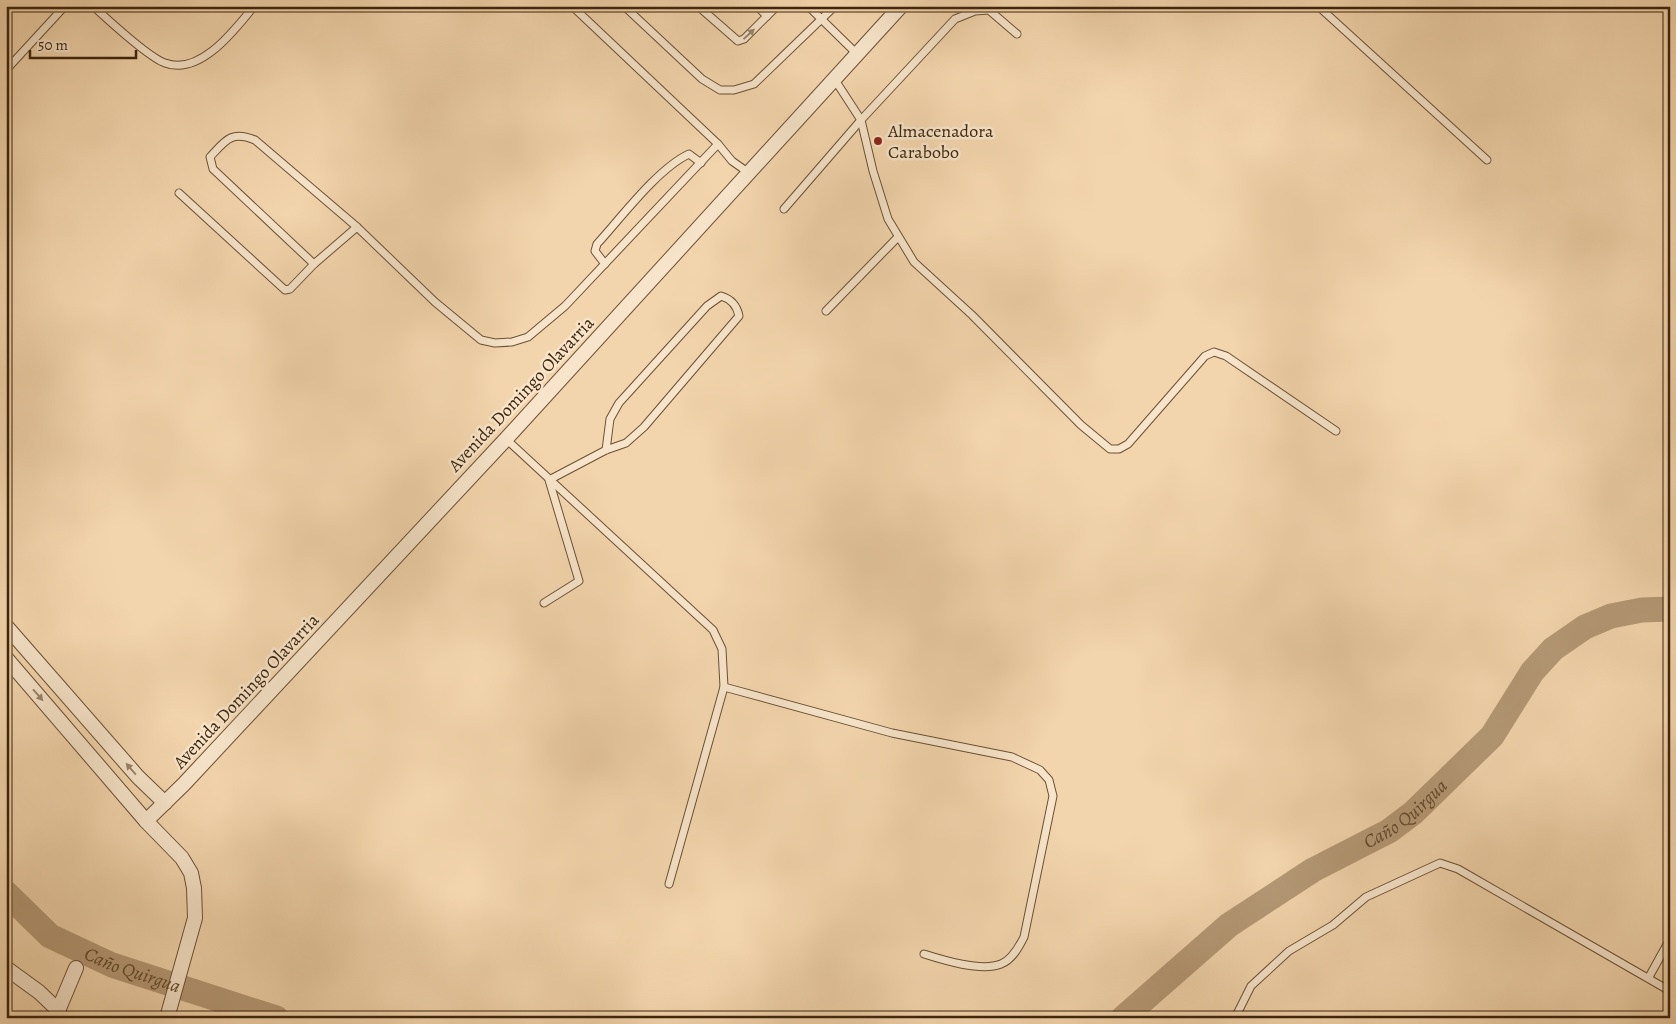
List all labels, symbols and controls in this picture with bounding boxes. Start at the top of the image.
scale bar [30,28,136,60]
one-way arrow [742,28,755,39]
text: 50 m [38,35,68,55]
place label: Almacenadora Carabobo [887,119,994,164]
marker: Almacenadora Carabobo [872,135,884,147]
street label: Avenida Domingo Olavarria [442,311,600,477]
street label: Avenida Domingo Olavarria [167,608,325,774]
one-way arrow [33,688,44,701]
one-way arrow [125,763,137,775]
water label: Caño Quirgua [1359,773,1453,855]
water label: Caño Quirgua [80,941,184,999]

